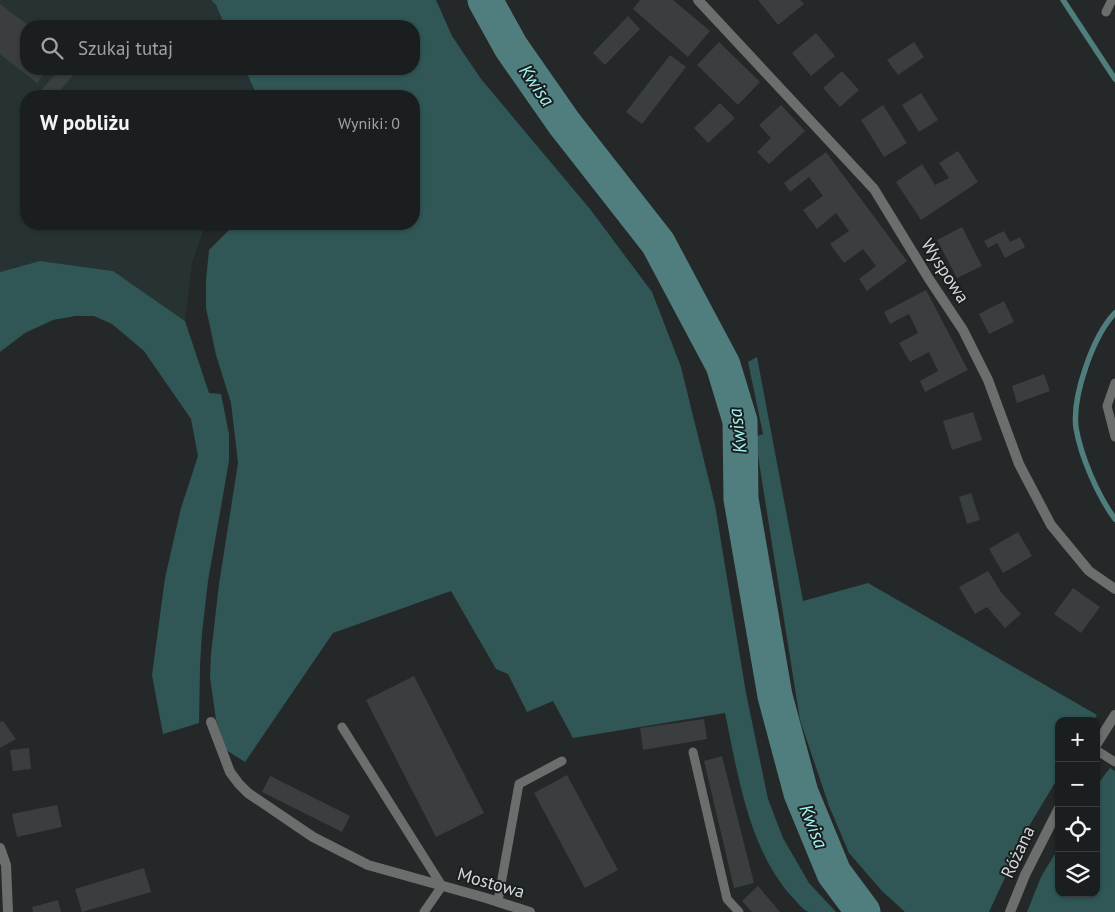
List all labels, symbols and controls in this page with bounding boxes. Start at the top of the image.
search box [20,20,420,75]
icon: search [38,34,66,62]
text: Szukaj tutaj [78,36,173,60]
water label: Kwisa [514,60,560,111]
text: W pobliżu [40,109,129,136]
text: Wyniki: 0 [338,113,400,133]
street label: Wyspowa [916,234,975,307]
water label: Kwisa [722,406,752,455]
map controls [1055,717,1100,897]
button: + [1055,717,1100,762]
button: − [1055,762,1100,807]
water label: Kwisa [794,801,834,852]
button: locate [1055,807,1100,852]
street label: Różana [996,822,1040,882]
button: layers [1055,852,1100,897]
street label: Mostowa [455,862,527,903]

